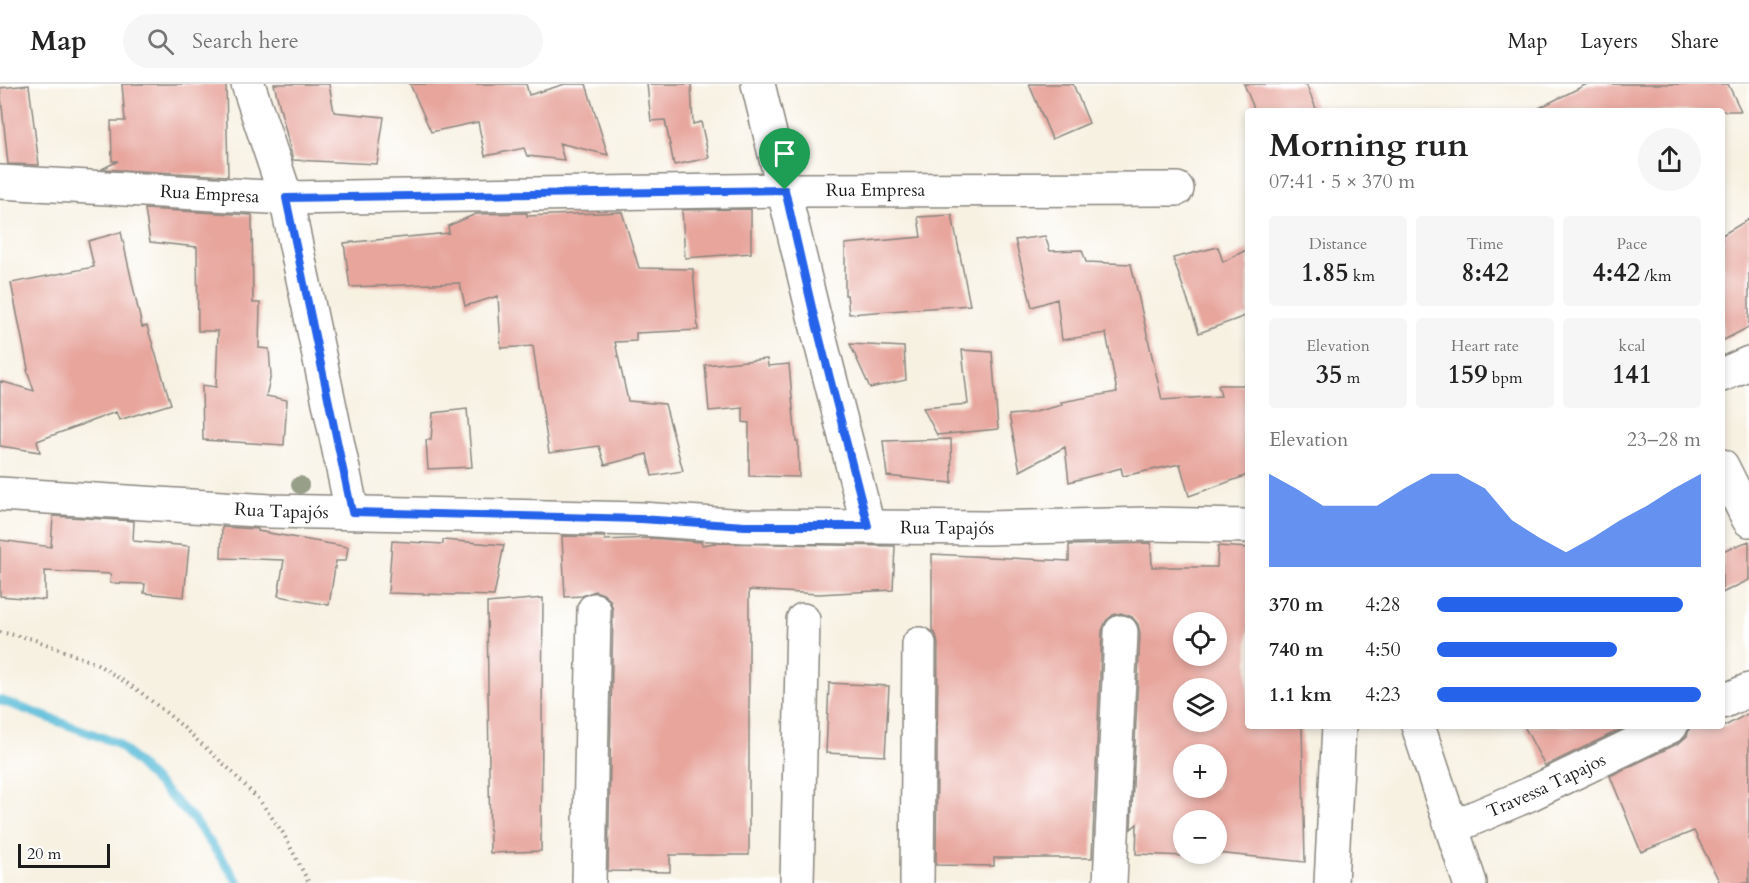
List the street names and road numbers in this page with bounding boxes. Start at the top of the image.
street label: Rua Empresa [826,178,925,203]
street label: Rua Empresa [159,179,260,210]
street label: Rua Tapajós [234,497,329,525]
street label: Rua Tapajós [900,515,995,541]
street label: Travessa Tapajos [1483,747,1610,824]

